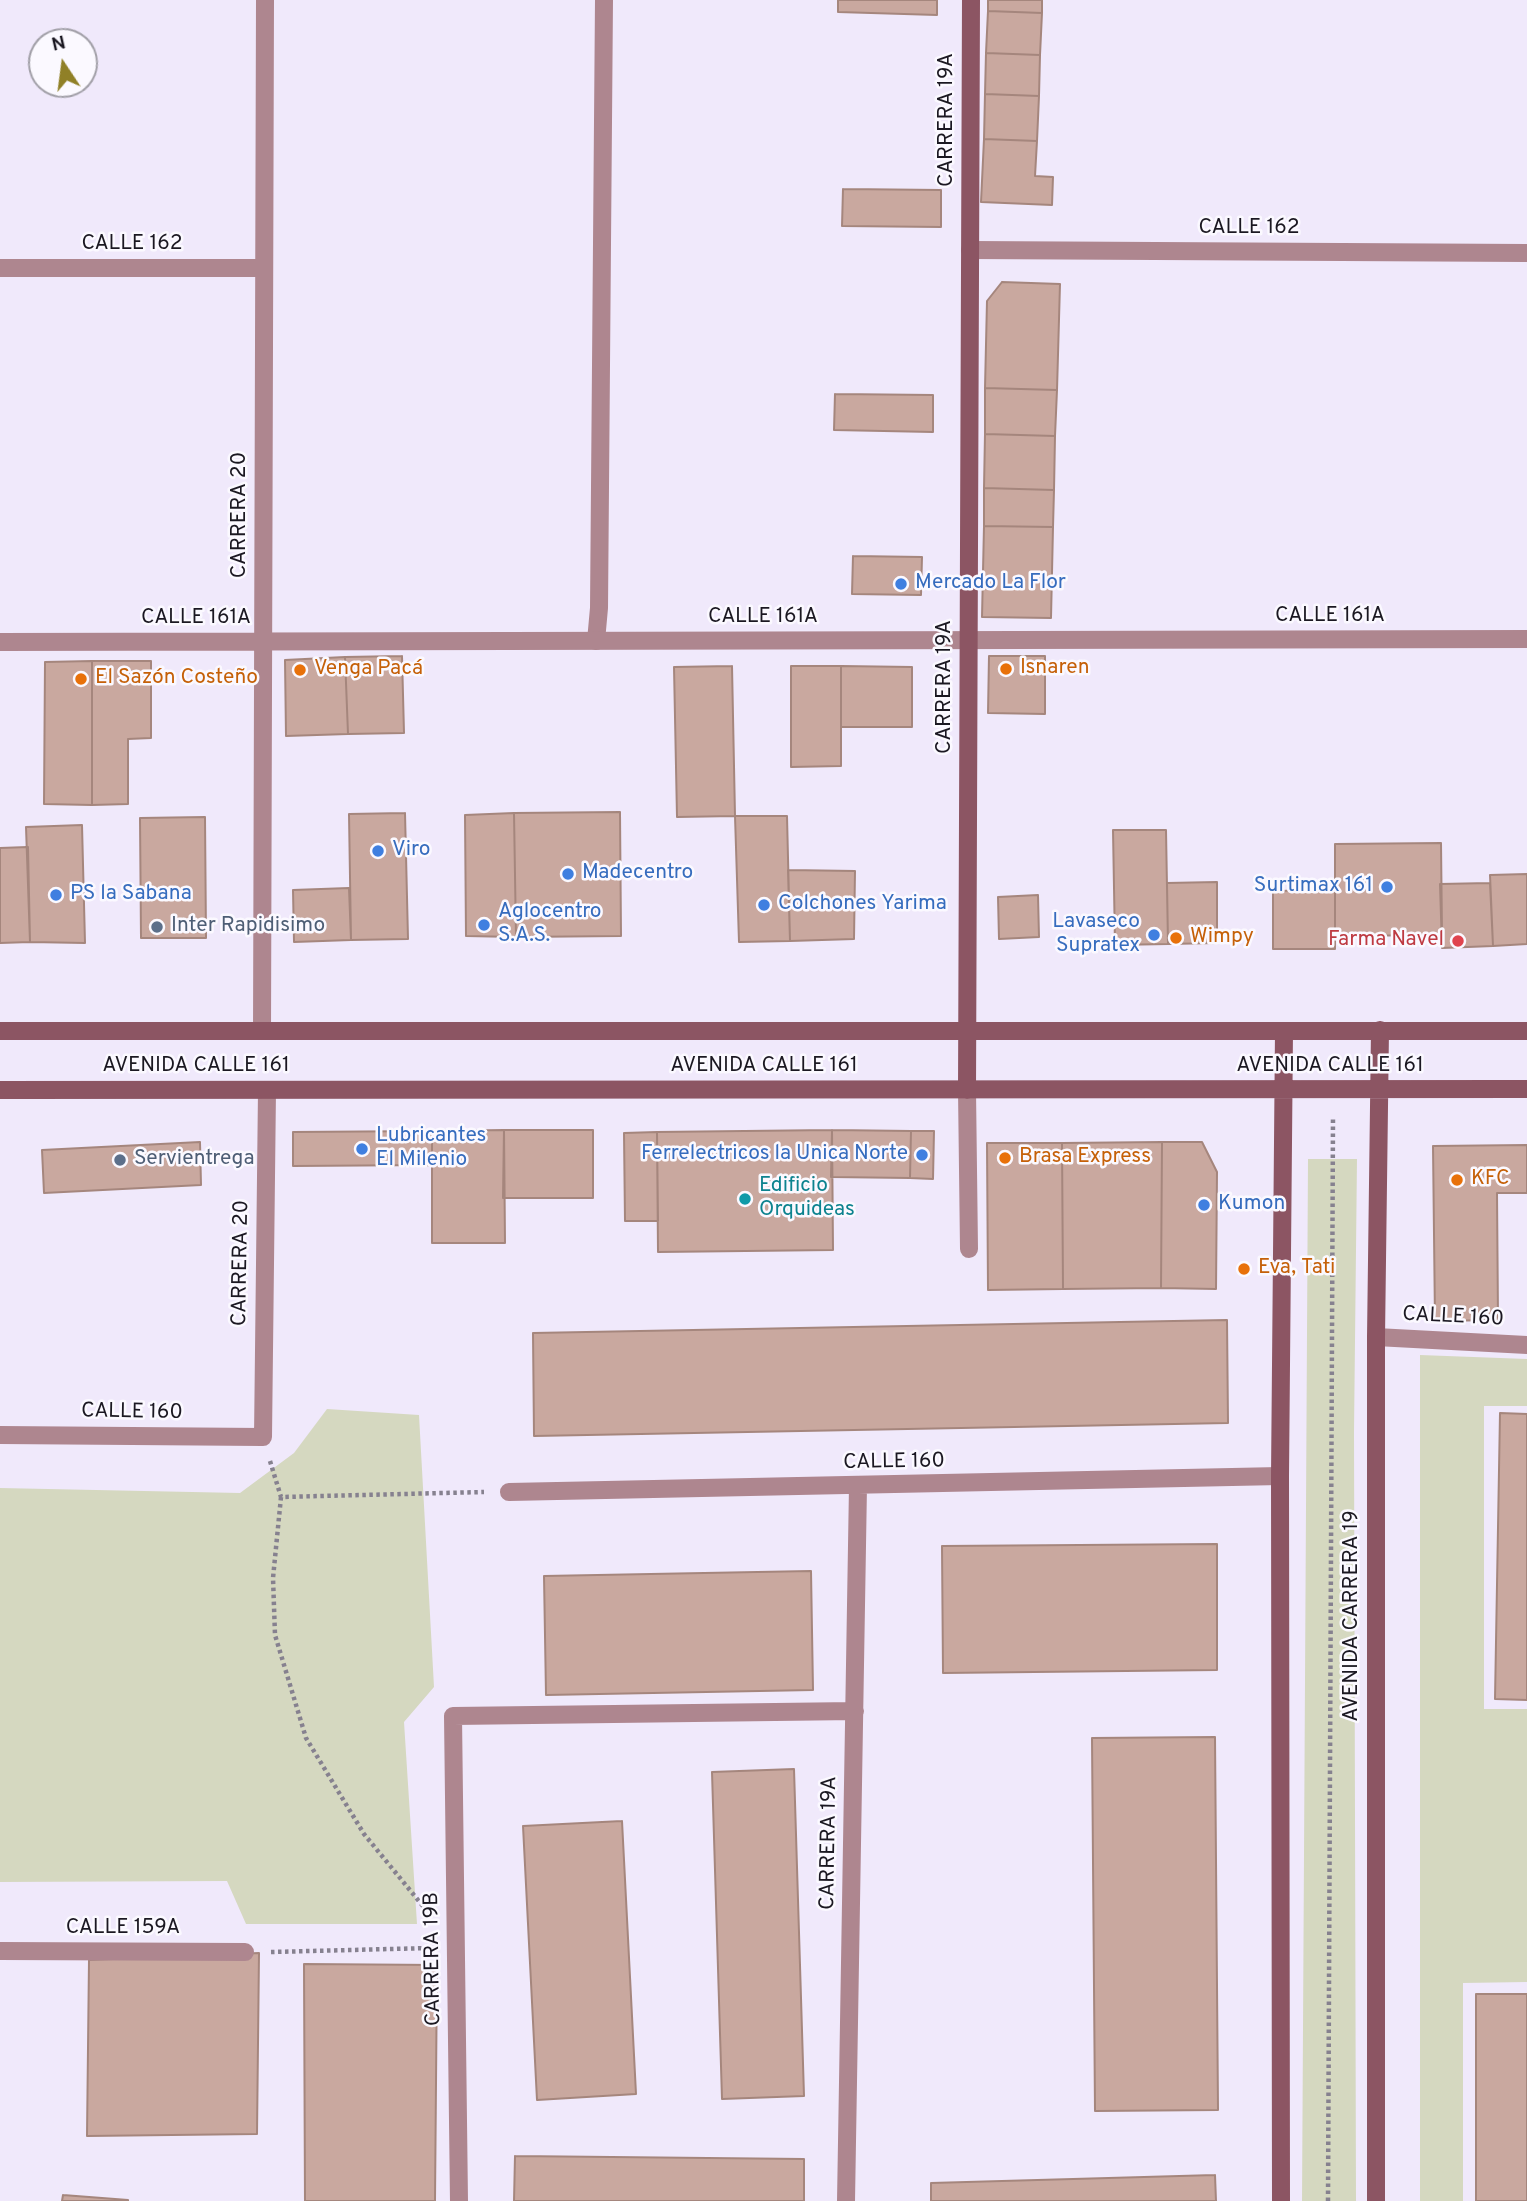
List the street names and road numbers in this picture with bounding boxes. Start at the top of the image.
street label: CARRERA 19A [935,53,961,187]
street label: CALLE 162 [1198,216,1300,242]
street label: CALLE 162 [81,232,183,258]
street label: CARRERA 20 [228,452,254,578]
street label: CALLE 161A [1275,604,1385,630]
street label: CALLE 161A [708,605,818,631]
street label: CALLE 161A [141,606,251,632]
street label: CARRERA 19A [933,620,959,754]
street label: AVENIDA CALLE 161 [102,1054,290,1080]
street label: AVENIDA CALLE 161 [670,1054,858,1080]
street label: AVENIDA CALLE 161 [1236,1054,1424,1080]
street label: CARRERA 20 [228,1200,256,1326]
street label: CALLE 160 [1401,1303,1505,1333]
street label: CALLE 160 [81,1400,183,1426]
street label: CALLE 160 [843,1450,945,1476]
street label: AVENIDA CARRERA 19 [1340,1510,1366,1722]
street label: CARRERA 19A [816,1776,844,1910]
street label: CARRERA 19B [420,1892,448,2026]
street label: CALLE 159A [66,1916,180,1942]

